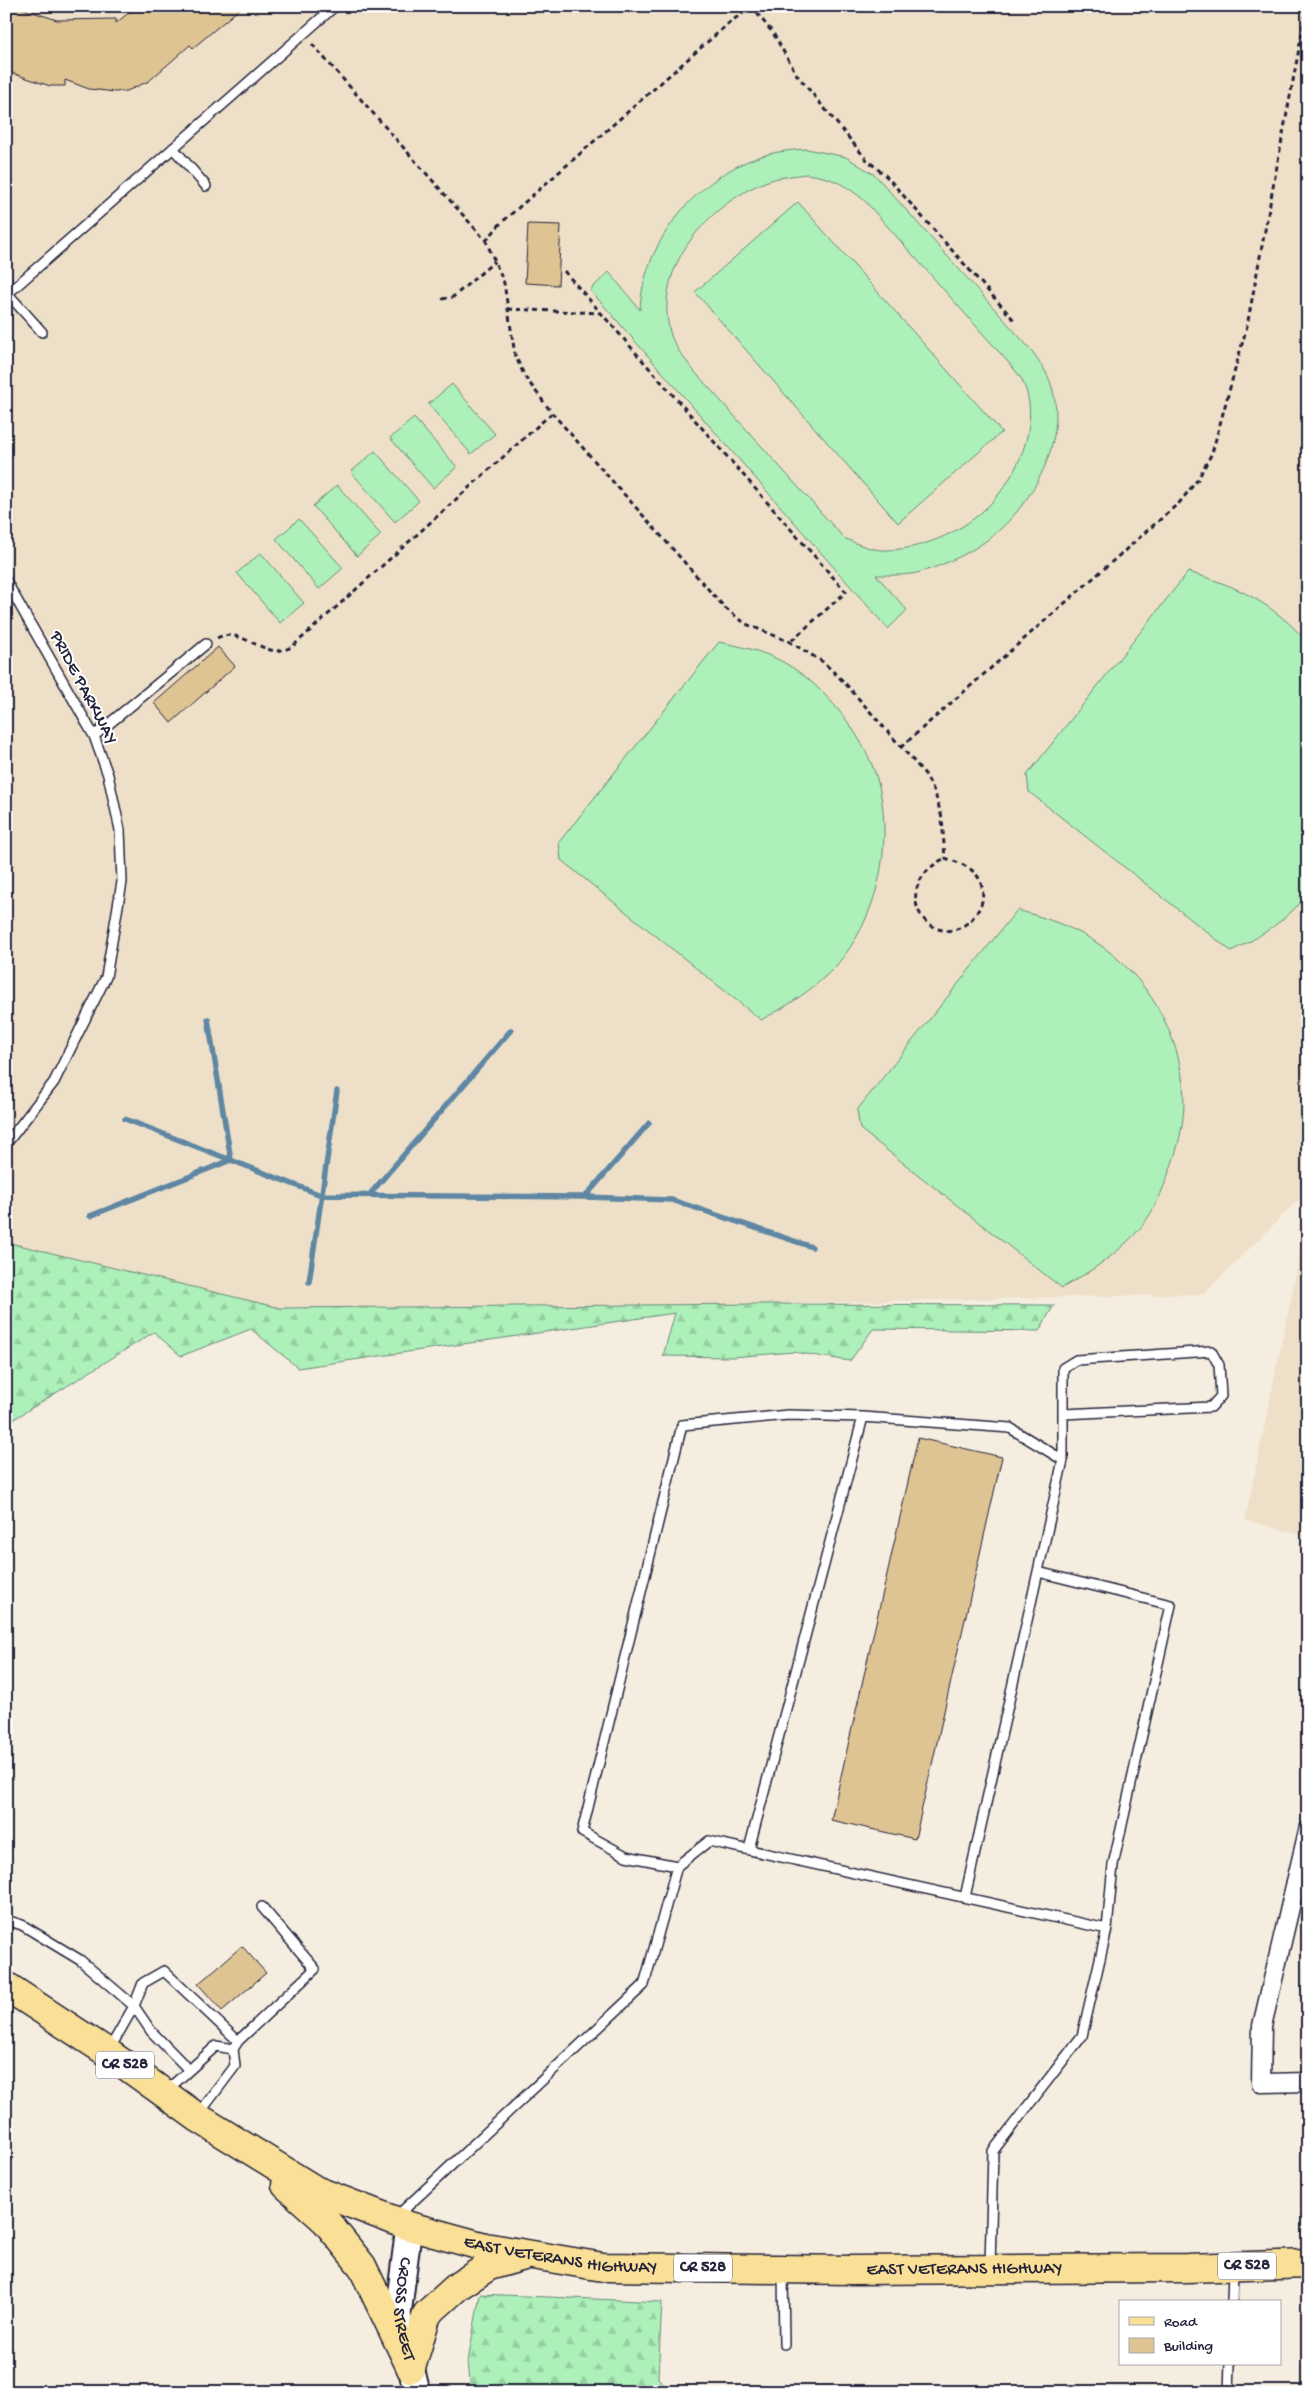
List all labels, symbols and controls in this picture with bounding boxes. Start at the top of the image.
street label: PRIDE PARKWAY [44,627,122,748]
road number: CR 528 [96,2052,154,2078]
street label: EAST VETERANS HIGHWAY [461,2231,657,2278]
road number: CR 528 [1218,2252,1276,2280]
road number: CR 528 [674,2254,732,2282]
street label: CROSS STREET [387,2256,420,2364]
street label: EAST VETERANS HIGHWAY [866,2258,1062,2280]
legend [1119,2300,1282,2366]
text: Road [1164,2314,1198,2332]
text: Building [1163,2338,1213,2356]

